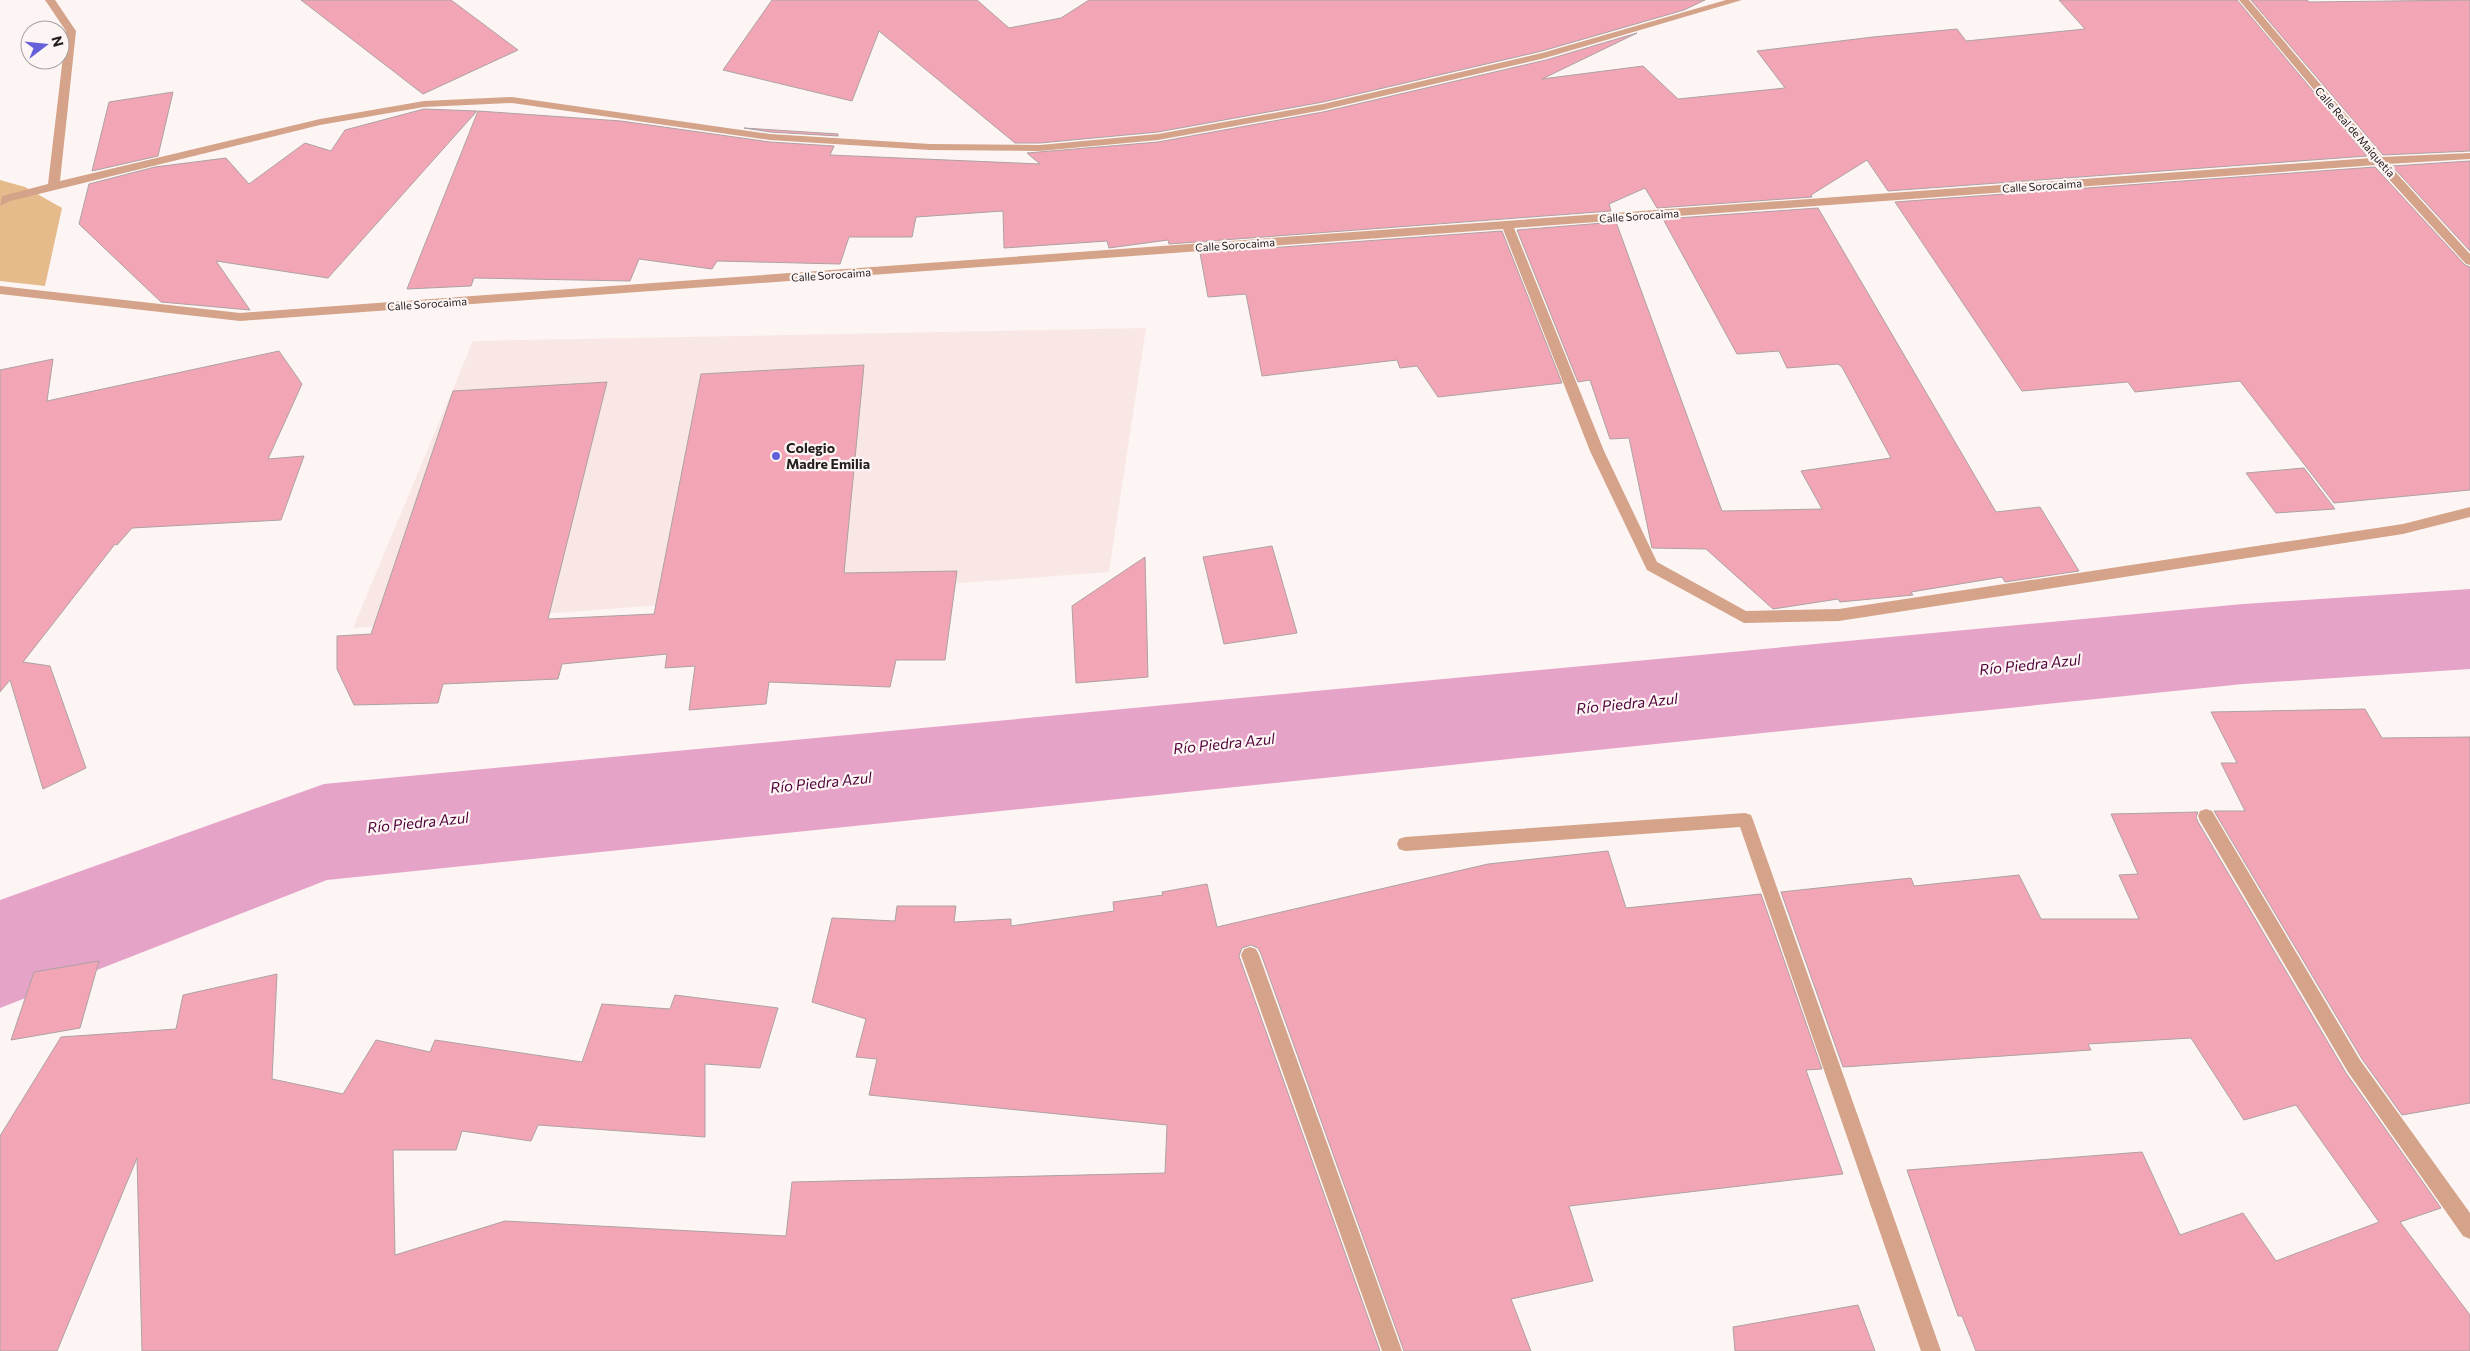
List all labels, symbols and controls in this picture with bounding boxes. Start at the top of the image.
north arrow [20,20,70,70]
text: N [48,34,68,49]
street label: Calle Real de Maiquetía [2313,84,2398,179]
street label: Calle Sorocaima [2002,176,2082,195]
street label: Calle Sorocaima [1599,206,1679,225]
street label: Calle Sorocaima [1195,235,1275,254]
street label: Calle Sorocaima [791,265,871,284]
street label: Calle Sorocaima [387,294,467,313]
place label: Colegio Madre Emilia [786,439,870,472]
marker: Colegio Madre Emilia [770,450,782,462]
water label: Río Piedra Azul [1978,650,2083,678]
water label: Río Piedra Azul [1575,689,1680,717]
water label: Río Piedra Azul [1172,729,1277,757]
water label: Río Piedra Azul [769,768,874,796]
water label: Río Piedra Azul [366,808,471,836]

